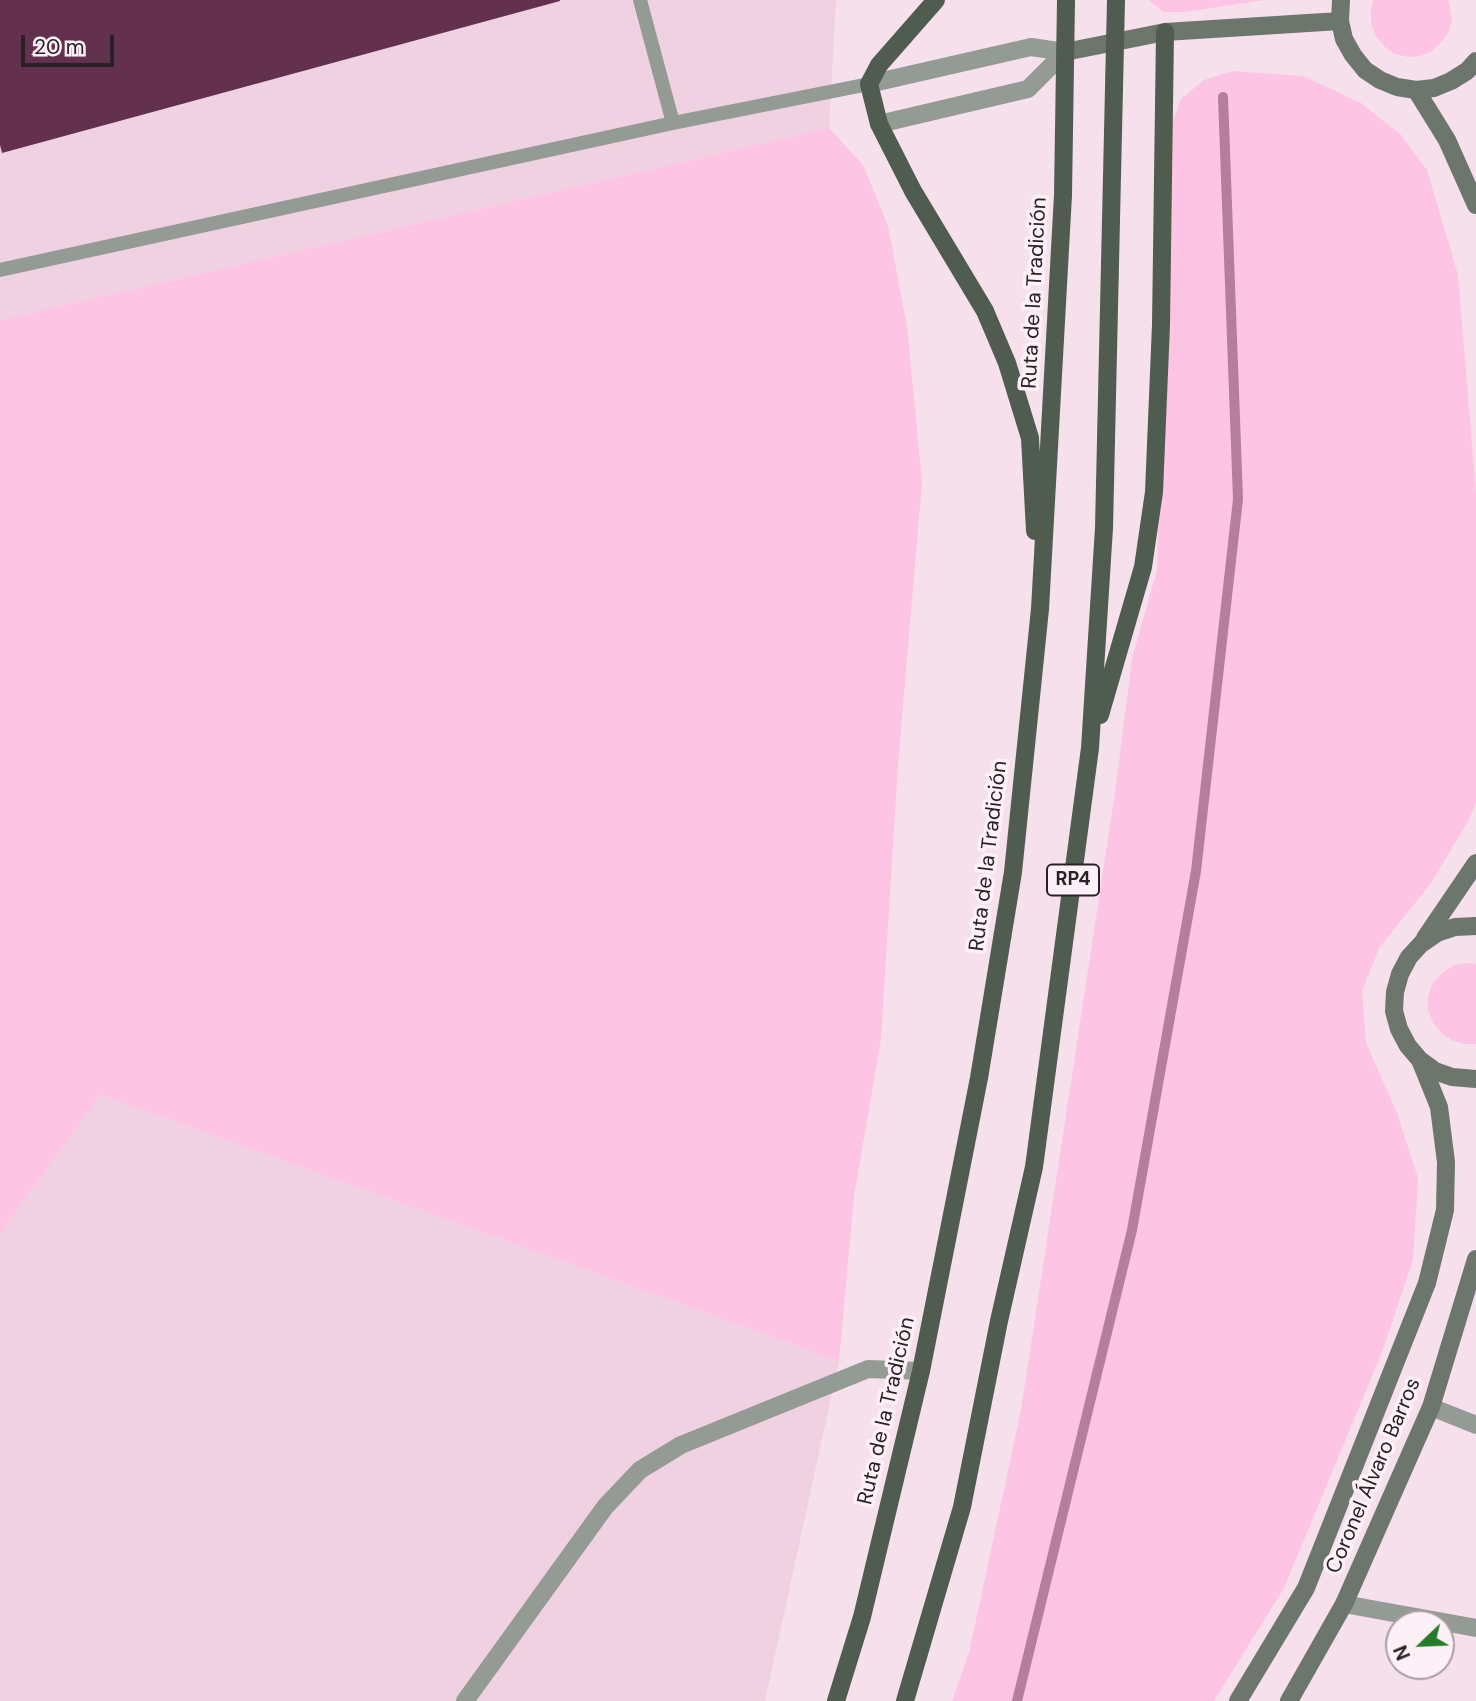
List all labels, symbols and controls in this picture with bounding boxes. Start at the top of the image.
scale bar [24,21,117,65]
text: 20 m [34,33,85,61]
street label: Ruta de la Tradición [1017,197,1053,389]
street label: Ruta de la Tradición [965,759,1013,953]
road number: RP4 [1047,864,1099,895]
street label: Ruta de la Tradición [853,1315,921,1507]
street label: Coronel Álvaro Barros [1321,1375,1427,1577]
north arrow [1385,1610,1455,1680]
text: N [1388,1641,1416,1664]

